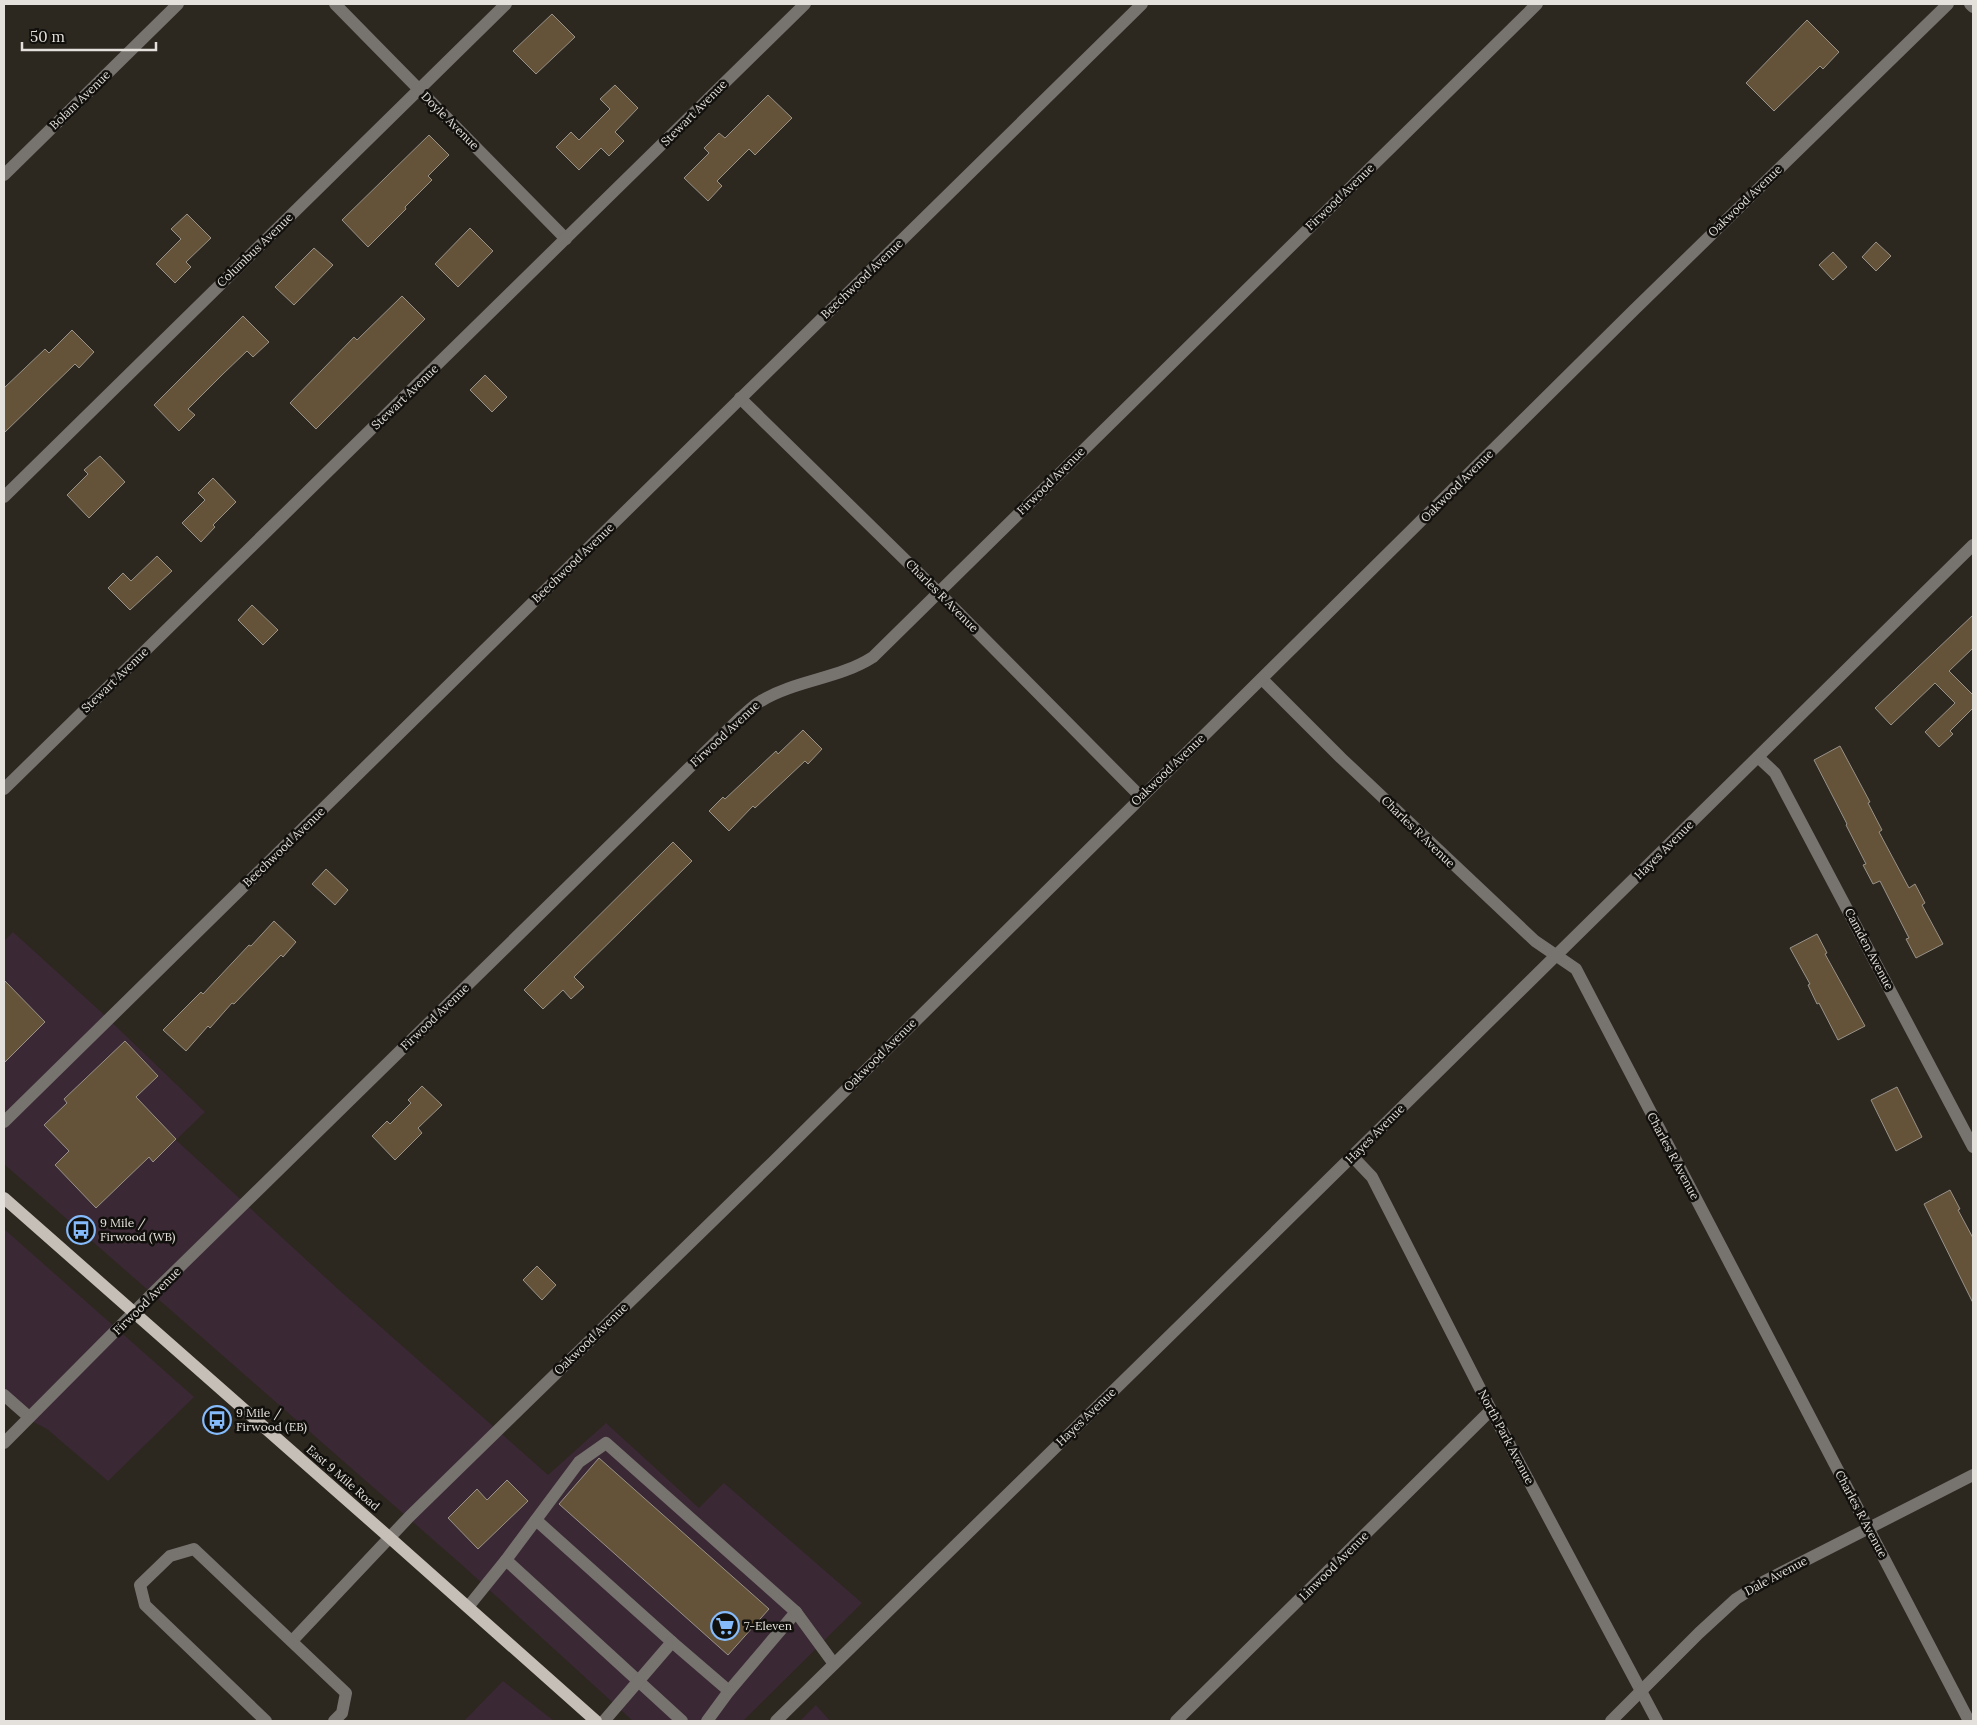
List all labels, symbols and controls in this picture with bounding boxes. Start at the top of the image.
scale bar [22,20,156,52]
text: 50 m [30,27,65,46]
street label: Bolam Avenue [46,67,113,132]
street label: Stewart Avenue [657,76,730,149]
street label: Doyle Avenue [418,89,483,153]
street label: Firwood Avenue [1302,160,1377,233]
street label: Oakwood Avenue [1705,161,1785,240]
street label: Columbus Avenue [213,209,296,290]
street label: Beechwood Avenue [817,235,906,322]
street label: Stewart Avenue [368,361,442,432]
street label: Firwood Avenue [1014,443,1088,518]
street label: Oakwood Avenue [1417,446,1497,525]
street label: Beechwood Avenue [528,519,617,606]
street label: Charles R Avenue [903,556,982,636]
street label: Stewart Avenue [78,644,152,715]
street label: Firwood Avenue [687,697,763,770]
street label: Oakwood Avenue [1128,730,1208,809]
street label: Charles R Avenue [1378,793,1459,871]
street label: Beechwood Avenue [239,803,328,890]
street label: Hayes Avenue [1631,817,1697,882]
street label: Camden Avenue [1842,905,1897,993]
street label: Firwood Avenue [397,980,472,1053]
street label: Oakwood Avenue [840,1015,920,1094]
street label: Hayes Avenue [1342,1101,1408,1166]
street label: Charles R Avenue [1644,1109,1703,1202]
bus stop icon: 9 Mile / Firwood (WB) [66,1215,96,1245]
place label: 9 Mile / Firwood (WB) [100,1215,176,1245]
street label: Firwood Avenue [110,1263,184,1338]
street label: Oakwood Avenue [551,1299,631,1378]
street label: Hayes Avenue [1053,1384,1119,1449]
street label: North Park Avenue [1475,1387,1538,1487]
bus stop icon: 9 Mile / Firwood (EB) [202,1405,232,1435]
place label: 9 Mile / Firwood (EB) [236,1405,307,1435]
street label: East 9 Mile Road [304,1442,383,1514]
street label: Charles R Avenue [1832,1467,1891,1560]
street label: Linwood Avenue [1296,1527,1372,1603]
street label: Dale Avenue [1742,1553,1810,1598]
supermarket icon: 7-Eleven [710,1611,740,1641]
place label: 7-Eleven [744,1618,792,1633]

